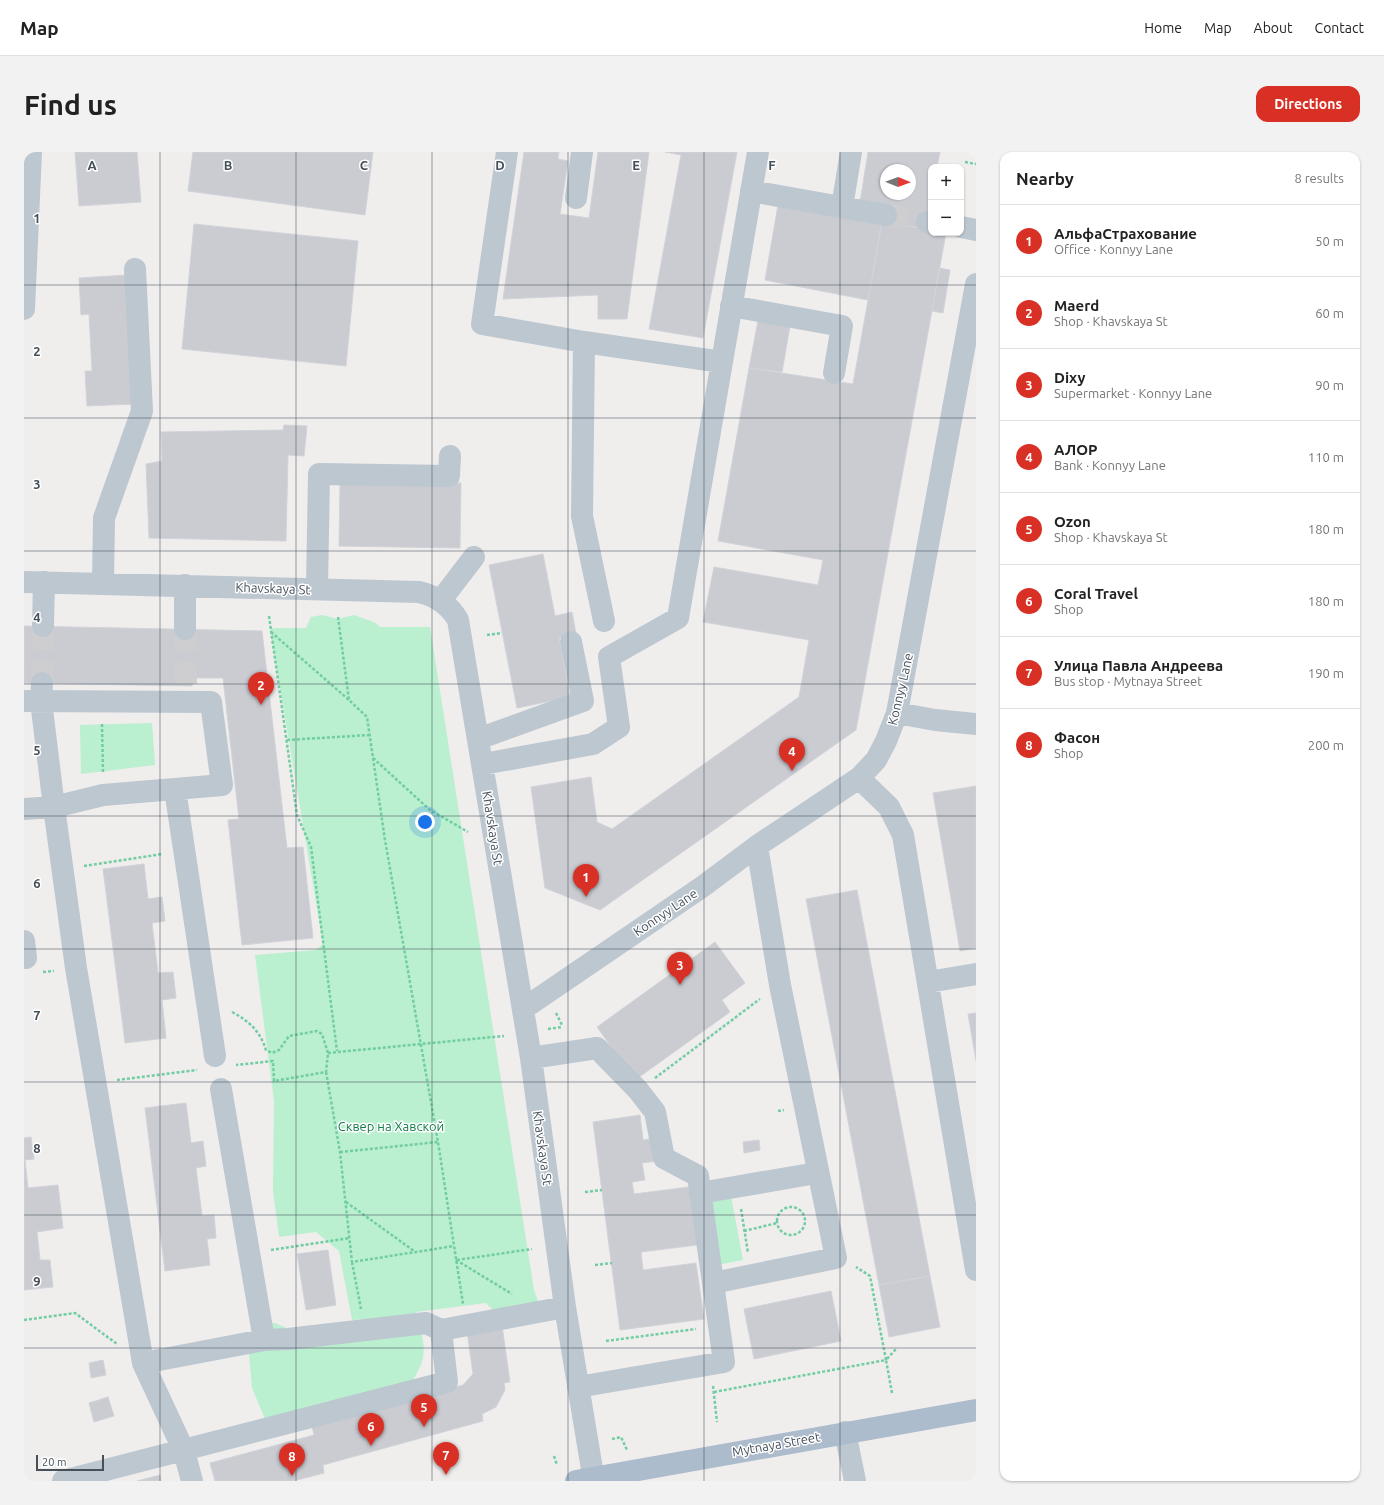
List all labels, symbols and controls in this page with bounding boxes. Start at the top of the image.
text: Map [20,17,59,39]
text: Home [1144,20,1182,36]
text: Map [1204,20,1232,36]
text: About [1254,20,1293,36]
text: Contact [1315,20,1364,36]
button: Directions [1256,86,1360,122]
text: Find us [24,89,117,120]
text: A [87,158,97,172]
text: B [224,158,233,172]
text: C [360,158,369,172]
text: D [495,158,505,172]
text: E [632,158,640,172]
text: F [768,158,776,172]
north arrow [880,164,916,200]
map controls [928,164,964,236]
button: + [928,164,964,200]
text: Nearby [1016,169,1074,188]
text: 8 results [1294,171,1344,185]
button: − [928,200,964,236]
text: 1 [33,211,41,225]
text: АльфаСтрахование [1054,225,1197,242]
text: 1 [1025,234,1033,248]
text: 50 m [1315,234,1344,248]
text: Office · Konnyy Lane [1054,242,1173,256]
text: Maerd [1054,297,1099,314]
text: 2 [1025,306,1033,320]
text: 60 m [1315,306,1344,320]
text: Shop · Khavskaya St [1054,314,1168,328]
text: 2 [33,344,41,358]
text: Dixy [1054,369,1085,386]
text: 3 [1025,378,1033,392]
text: 90 m [1315,378,1344,392]
text: Supermarket · Konnyy Lane [1054,386,1212,400]
text: АЛОР [1054,441,1098,458]
text: 4 [1025,450,1033,464]
text: 110 m [1308,450,1344,464]
text: Bank · Konnyy Lane [1054,458,1166,472]
text: 3 [33,477,41,491]
text: Ozon [1054,513,1091,530]
text: 5 [1025,522,1033,536]
text: 180 m [1308,522,1344,536]
text: Shop · Khavskaya St [1054,530,1168,544]
street label: Khavskaya St [235,580,311,596]
text: Coral Travel [1054,585,1138,602]
text: 6 [1025,594,1033,608]
text: 180 m [1308,594,1344,608]
text: Shop [1054,602,1083,616]
text: 4 [33,610,41,624]
street label: Konnyy Lane [885,651,915,727]
text: Улица Павла Андреева [1054,657,1223,674]
text: 7 [1025,666,1033,680]
text: 190 m [1308,666,1344,680]
pin: 2 [248,672,274,705]
text: Bus stop · Mytnaya Street [1054,674,1202,688]
text: Фасон [1054,729,1100,746]
pin: 4 [779,738,805,771]
text: 8 [1025,738,1033,752]
text: 200 m [1308,738,1344,752]
text: 5 [33,743,41,757]
text: Shop [1054,746,1083,760]
street label: Khavskaya St [480,790,506,866]
your location [415,812,435,832]
pin: 1 [573,864,599,897]
text: 6 [33,876,41,890]
street label: Konnyy Lane [631,886,699,938]
pin: 3 [667,952,693,985]
text: 7 [33,1008,41,1022]
street label: Khavskaya St [531,1110,555,1186]
park label: Сквер на Хавской [338,1119,444,1133]
text: 8 [33,1141,41,1155]
text: 9 [33,1274,41,1288]
pin: 5 [411,1394,437,1427]
pin: 6 [358,1413,384,1446]
street label: Mytnaya Street [731,1429,821,1459]
pin: 7 [433,1442,459,1475]
pin: 8 [279,1443,305,1476]
scale bar [36,1453,104,1472]
text: 20 m [42,1456,66,1468]

